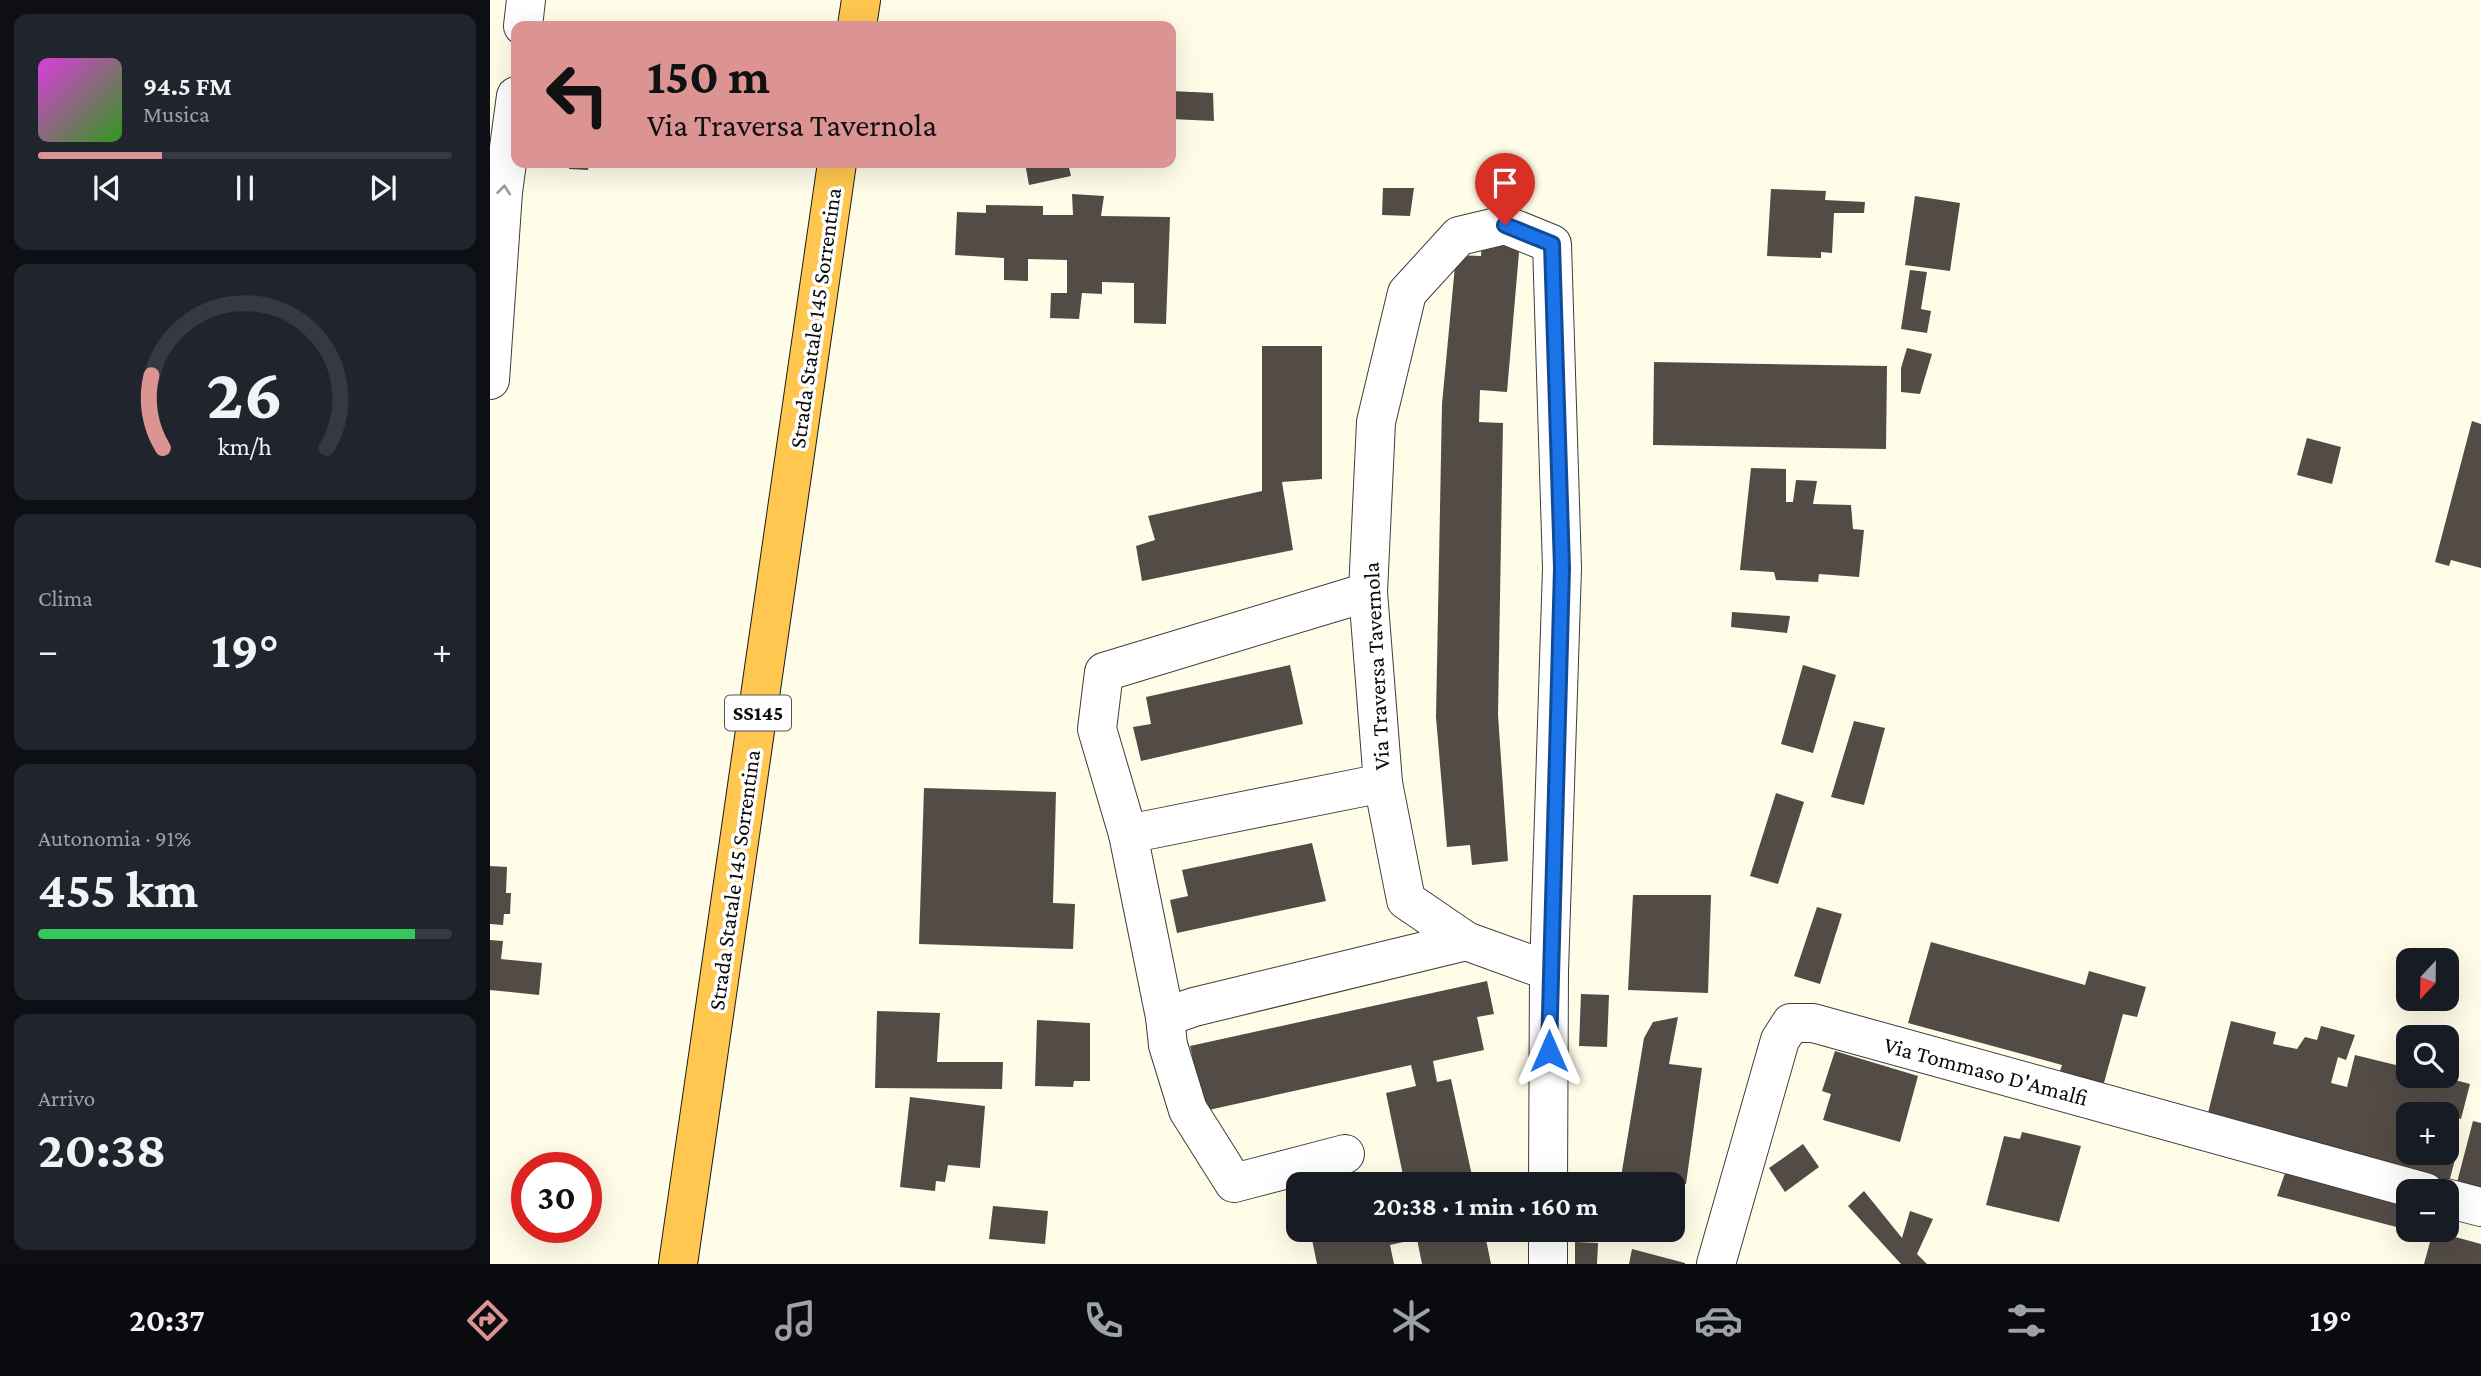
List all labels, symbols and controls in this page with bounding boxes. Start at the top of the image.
icon: left [532,49,623,140]
text: 150 m [647,49,770,104]
text: 94.5 FM [143,72,232,101]
text: Musica [143,101,210,127]
text: Via Traversa Tavernola [647,107,937,143]
pin [1475,153,1535,225]
icon: arrive [1486,164,1524,202]
icon: previous [88,169,126,207]
icon: pause [226,169,264,207]
icon: next [364,169,402,207]
one-way arrow [496,184,511,196]
street label: Strada Statale 145 Sorrentina [784,186,846,450]
text: 26 [207,353,283,434]
text: km/h [218,433,272,460]
street label: Via Traversa Tavernola [1358,561,1394,771]
text: Clima [38,585,93,611]
text: 19° [211,620,279,678]
text: − [38,629,58,671]
text: + [432,629,452,671]
road number: SS145 [725,696,791,730]
street label: Strada Statale 145 Sorrentina [703,748,765,1012]
text: Autonomia · 91% [38,825,191,851]
text: 455 km [38,860,198,918]
north arrow [2396,948,2459,1012]
map controls [2396,948,2459,1242]
position arrow [1512,1014,1586,1088]
button: search [2396,1025,2459,1088]
street label: Via Tommaso D'Amalfi [1881,1031,2091,1111]
text: Arrivo [38,1085,95,1111]
button: + [2396,1102,2459,1165]
text: 20:38 [38,1120,166,1178]
speed limit sign: 30 [511,1152,602,1243]
button: − [2396,1179,2459,1242]
text: 20:38 · 1 min · 160 m [1373,1192,1598,1221]
icon: directions [463,1296,512,1345]
icon: music [771,1296,820,1345]
icon: phone [1079,1296,1128,1345]
icon: climate [1387,1296,1436,1345]
icon: car [1694,1296,1743,1345]
icon: filters [2002,1296,2051,1345]
text: 20:37 [129,1302,205,1338]
text: 19° [2310,1302,2352,1338]

